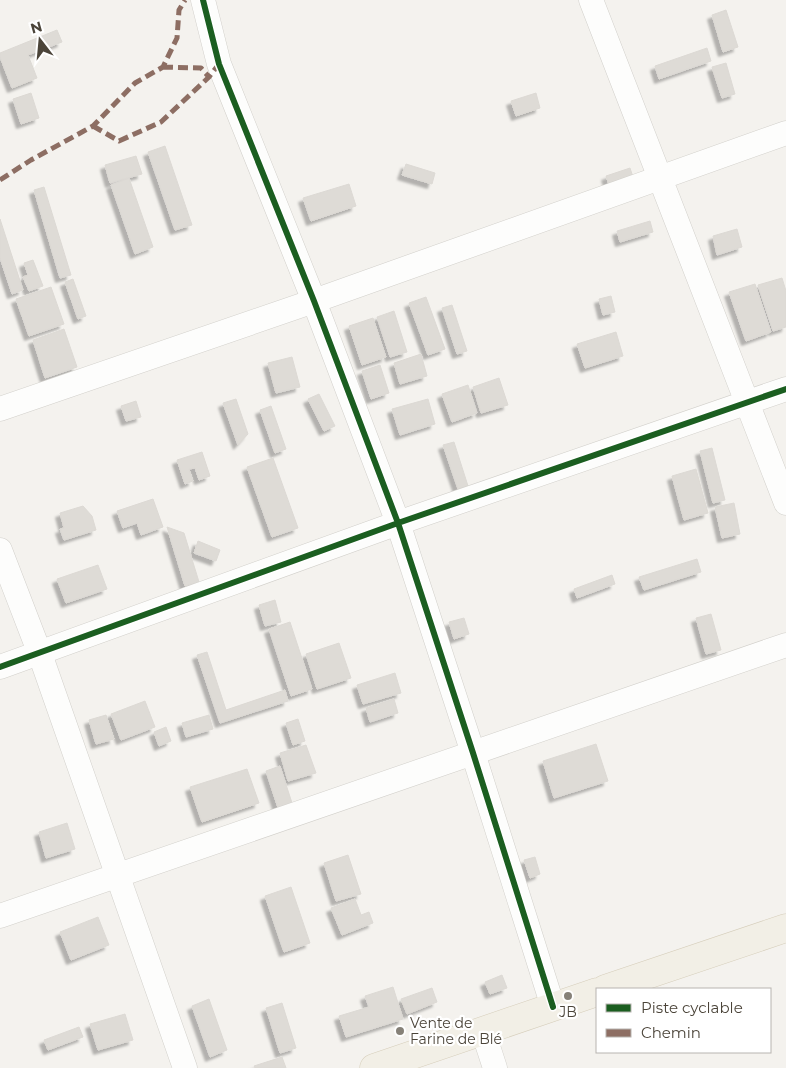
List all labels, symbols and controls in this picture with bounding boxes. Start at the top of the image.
north arrow [15,15,65,65]
text: N [28,17,44,38]
legend [596,988,771,1053]
marker: JB [562,990,574,1002]
text: Piste cyclable [641,998,743,1017]
place label: JB [558,1003,577,1021]
place label: Vente de Farine de Blé [410,1014,502,1048]
text: Chemin [641,1023,701,1042]
marker: Vente de Farine de Blé [394,1025,406,1037]

